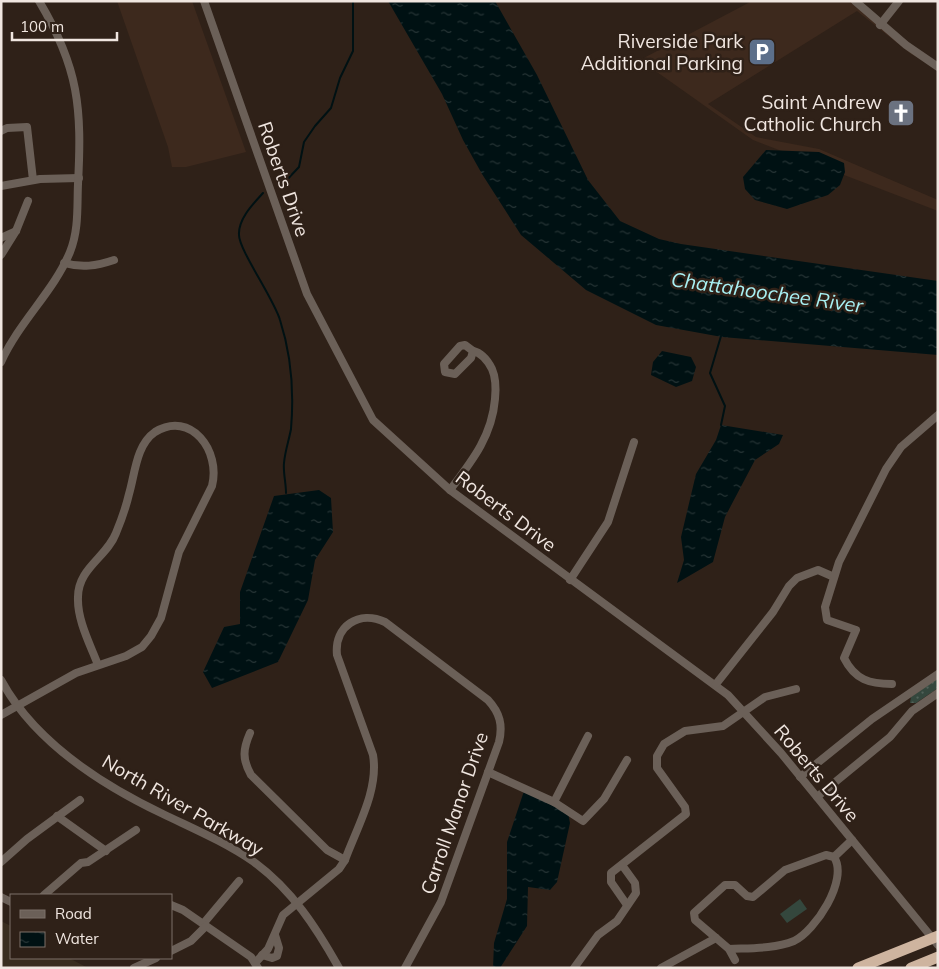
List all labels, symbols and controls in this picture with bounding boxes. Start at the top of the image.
scale bar [12,10,118,42]
text: 100 m [20,17,64,36]
place label: Riverside Park Additional Parking [581,29,743,75]
parking icon: Riverside Park Additional Parking [747,37,777,67]
place label: Saint Andrew Catholic Church [743,90,882,136]
church icon: Saint Andrew Catholic Church [886,98,916,128]
street label: Roberts Drive [253,118,315,240]
water label: Chattahoochee River [669,266,865,318]
street label: Roberts Drive [451,465,561,557]
street label: Roberts Drive [769,719,865,827]
street label: Carroll Manor Drive [415,729,493,897]
street label: North River Parkway [98,749,268,861]
legend [10,894,172,959]
text: Road [55,904,92,923]
text: Water [55,929,99,948]

